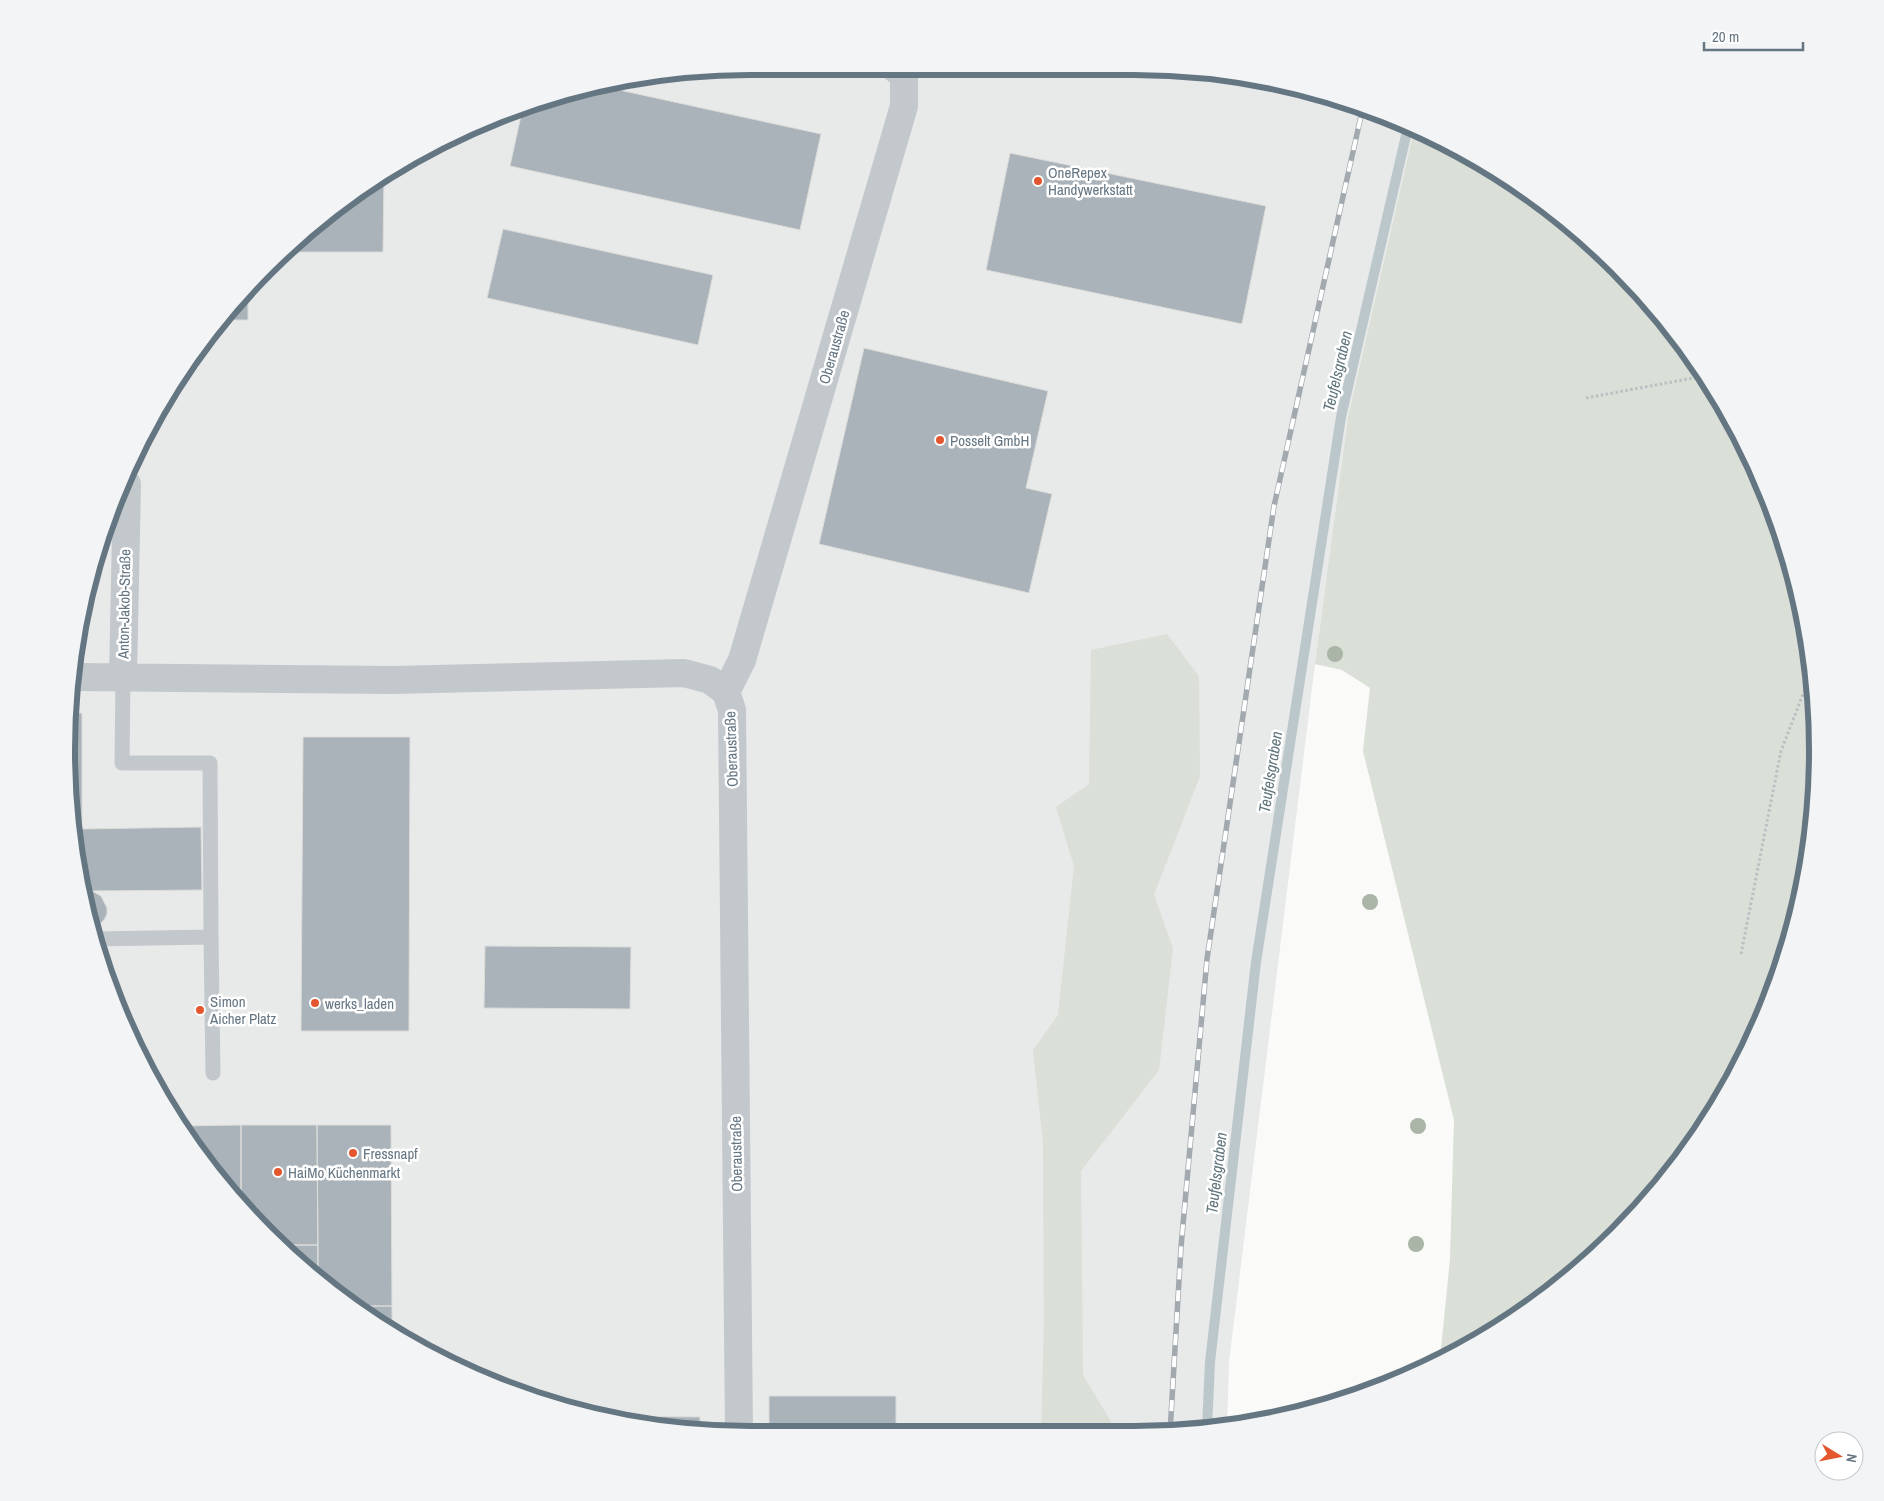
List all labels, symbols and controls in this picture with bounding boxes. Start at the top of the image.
scale bar [1704,20,1803,52]
text: 20 m [1712,26,1739,47]
place label: OneRepex Handywerkstatt [1048,162,1133,200]
marker: OneRepex Handywerkstatt [1032,175,1044,187]
street label: Oberaustraße [813,307,855,386]
water label: Teufelsgraben [1317,329,1357,413]
place label: Posselt GmbH [950,430,1029,451]
marker: Posselt GmbH [934,434,946,446]
street label: Anton-Jakob-Straße [113,549,135,660]
street label: Oberaustraße [719,711,743,787]
water label: Teufelsgraben [1253,730,1287,814]
place label: Simon Aicher Platz [209,991,276,1029]
place label: werks_laden [325,993,394,1014]
marker: werks_laden [309,997,321,1009]
marker: Simon Aicher Platz [194,1004,206,1016]
street label: Oberaustraße [725,1116,747,1192]
water label: Teufelsgraben [1200,1131,1232,1215]
place label: Fressnapf [363,1143,418,1164]
marker: Fressnapf [347,1147,359,1159]
place label: HaiMo Küchenmarkt [288,1162,401,1183]
marker: HaiMo Küchenmarkt [272,1166,284,1178]
north arrow [1814,1431,1864,1481]
text: N [1842,1453,1861,1464]

